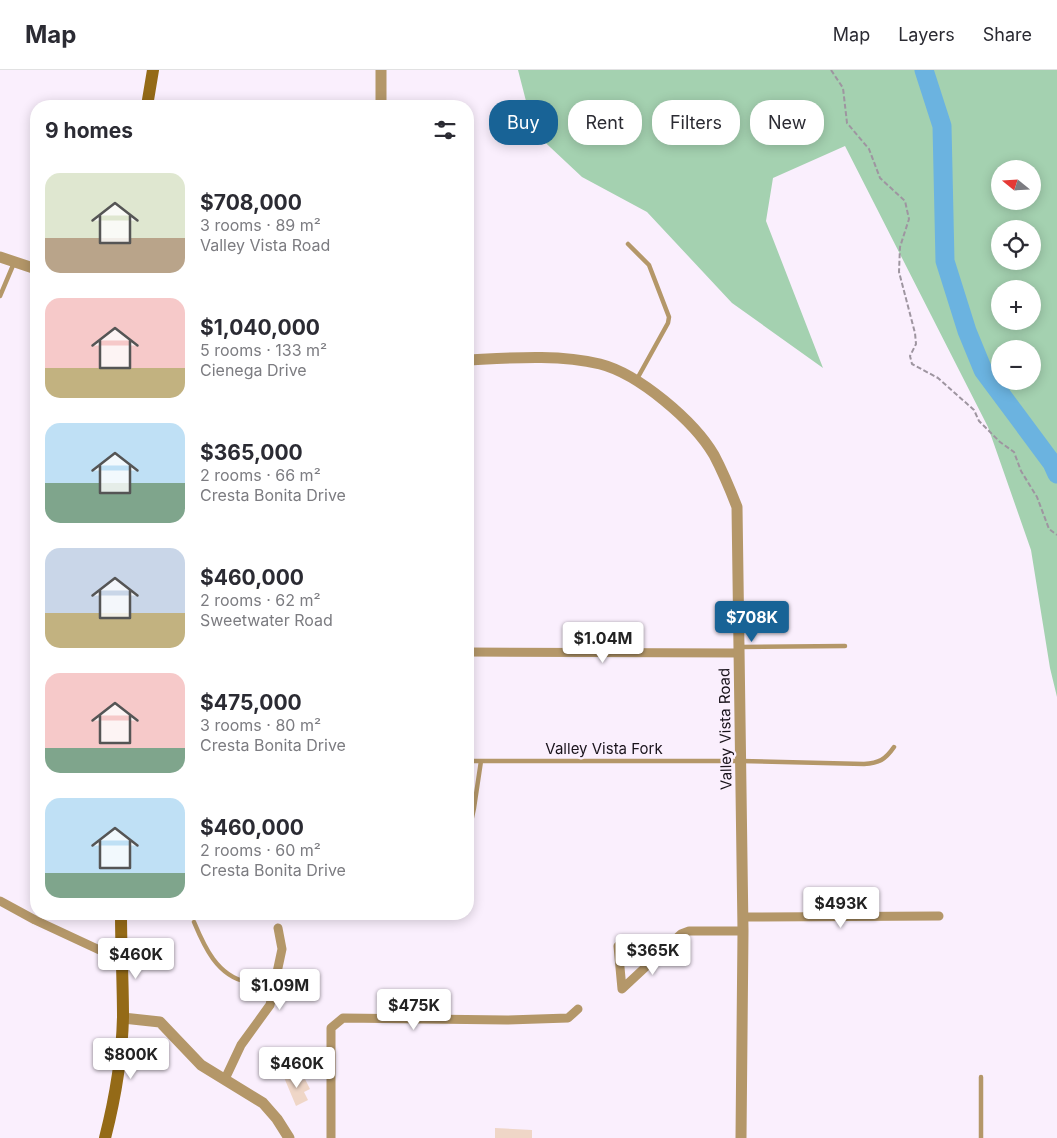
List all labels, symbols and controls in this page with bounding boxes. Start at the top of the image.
text: Map [25,20,76,49]
text: Map [833,24,870,45]
text: Layers [898,24,955,45]
text: Share [983,24,1032,45]
chip: Buy [489,100,558,145]
chip: Rent [568,100,642,145]
chip: Filters [652,100,740,145]
chip: New [750,100,824,145]
icon: filters [431,116,459,144]
text: 9 homes [45,118,133,143]
north arrow [991,160,1041,210]
map controls [991,160,1041,390]
text: $708,000 [200,190,302,215]
icon: home [85,193,145,253]
text: 3 rooms · 89 m² [200,215,321,235]
button: locate [991,220,1041,270]
text: Valley Vista Road [200,235,330,255]
button: + [991,280,1041,330]
text: $1,040,000 [200,315,320,340]
icon: home [85,318,145,378]
text: 5 rooms · 133 m² [200,340,327,360]
button: − [991,340,1041,390]
text: Cienega Drive [200,360,307,380]
text: $365,000 [200,440,303,465]
icon: home [85,443,145,503]
text: 2 rooms · 66 m² [200,465,321,485]
text: Cresta Bonita Drive [200,485,346,505]
text: $460,000 [200,565,304,590]
icon: home [85,568,145,628]
text: 2 rooms · 62 m² [200,590,321,610]
pin: $708K [717,600,787,643]
text: $708K [726,607,778,627]
text: Sweetwater Road [200,610,333,630]
pin: $1.04M [562,622,644,664]
text: $1.04M [574,628,632,648]
street label: Valley Vista Road [714,668,736,790]
text: $475,000 [200,690,302,715]
icon: home [85,693,145,753]
text: 3 rooms · 80 m² [200,715,321,735]
text: Cresta Bonita Drive [200,735,346,755]
street label: Valley Vista Fork [545,739,663,758]
text: $460,000 [200,815,304,840]
icon: home [85,818,145,878]
text: 2 rooms · 60 m² [200,840,321,860]
text: Cresta Bonita Drive [200,860,346,880]
pin: $493K [806,886,876,929]
text: $493K [814,893,868,913]
pin: $365K [618,934,688,976]
pin: $460K [101,938,171,980]
text: $365K [627,940,679,960]
text: $460K [109,944,163,964]
pin: $1.09M [239,968,321,1011]
text: $1.09M [251,975,309,995]
pin: $475K [379,988,449,1031]
text: $475K [388,995,440,1015]
pin: $800K [96,1038,166,1080]
text: $800K [104,1044,158,1064]
pin: $460K [262,1046,332,1089]
text: $460K [270,1053,324,1073]

